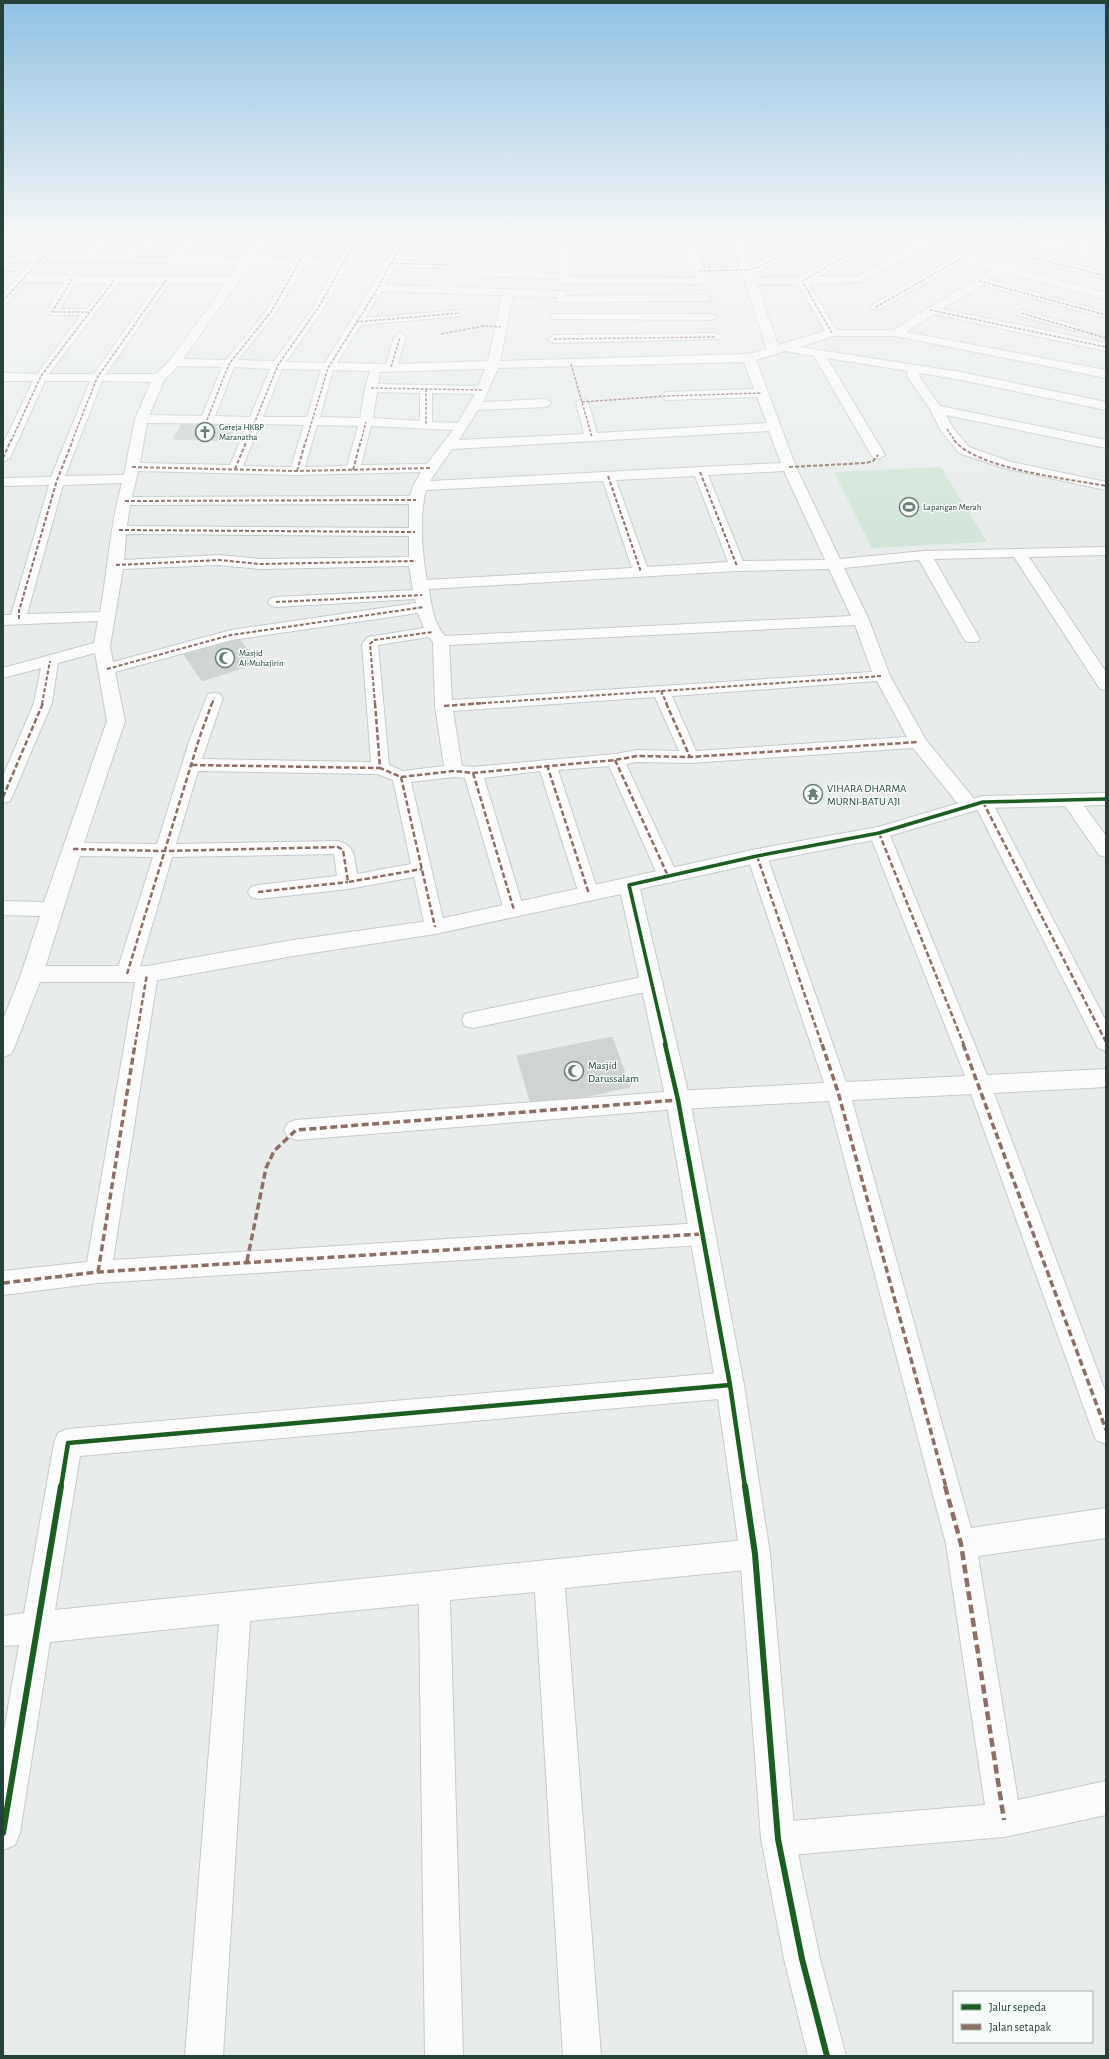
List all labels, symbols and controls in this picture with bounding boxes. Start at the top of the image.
church icon: Gereja HKBP Maranatha [194,421,216,443]
place label: Gereja HKBP Maranatha [219,423,264,442]
sports icon: Lapangan Merah [898,496,920,518]
place label: Lapangan Merah [923,503,982,512]
mosque icon: Masjid Al-Muhajirin [214,647,236,669]
place label: Masjid Al-Muhajirin [239,649,284,668]
temple icon: VIHARA DHARMA MURNI-BATU AJI [802,783,824,805]
place label: VIHARA DHARMA MURNI-BATU AJI [827,783,907,807]
mosque icon: Masjid Darussalam [563,1060,585,1082]
place label: Masjid Darussalam [588,1060,639,1084]
legend [953,1991,1093,2043]
text: Jalur sepeda [989,2001,1047,2013]
text: Jalan setapak [989,2021,1052,2033]

